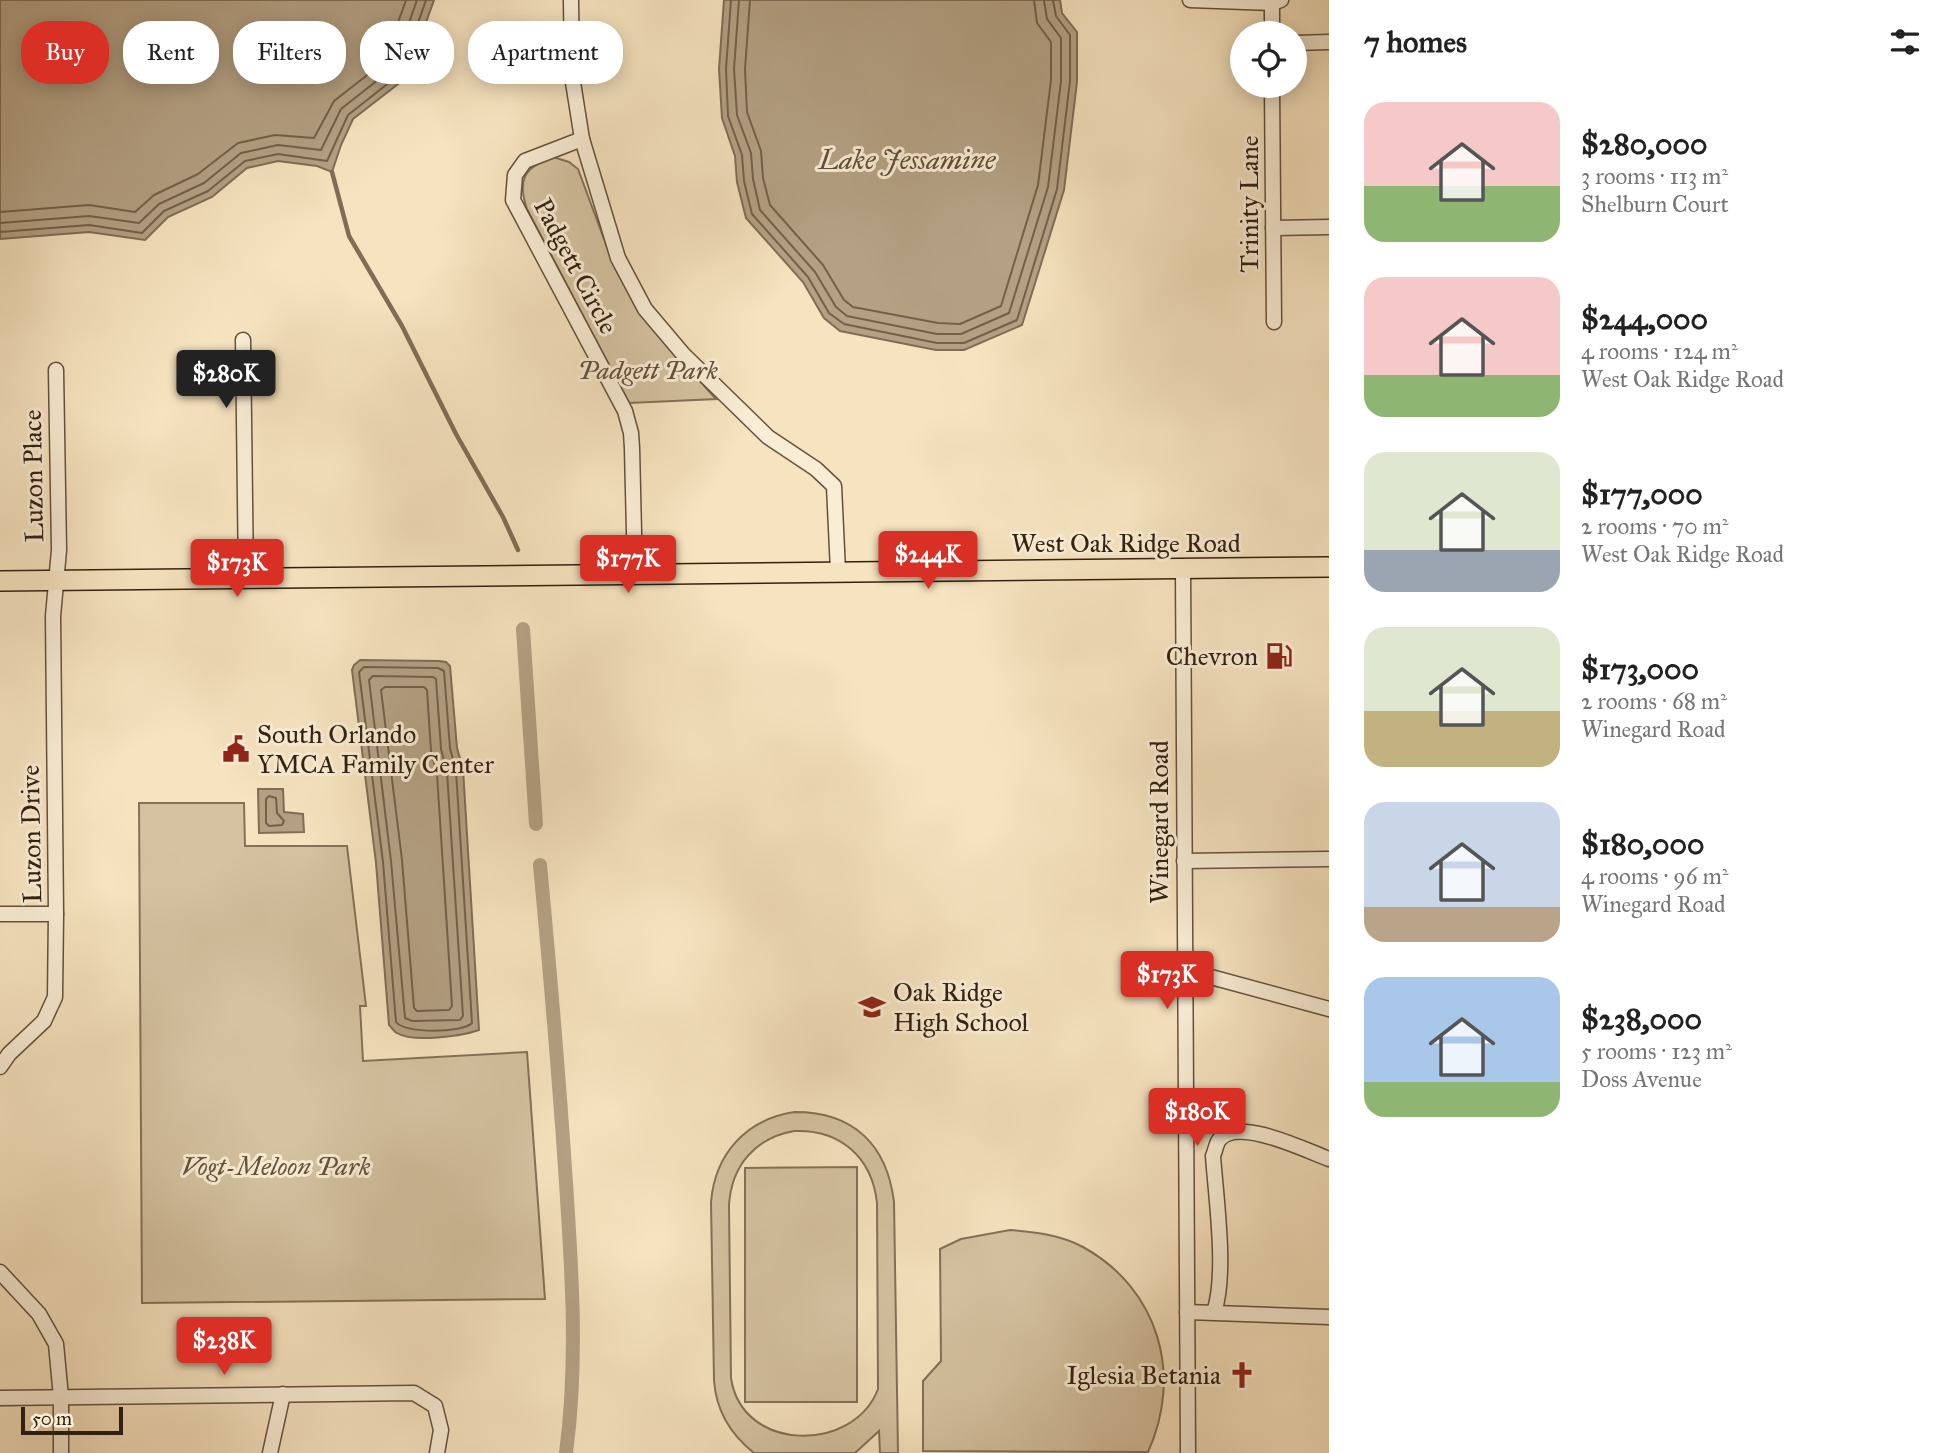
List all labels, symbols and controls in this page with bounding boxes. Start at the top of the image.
chip: Buy [21,21,109,84]
chip: Rent [123,21,219,84]
chip: Filters [233,21,346,84]
chip: New [360,21,454,84]
chip: Apartment [468,21,623,84]
map controls [1230,21,1307,98]
button: locate [1230,21,1307,98]
icon: filters [1886,23,1924,61]
text: 7 homes [1364,24,1467,60]
text: $280,000 [1581,126,1707,162]
icon: home [1420,130,1504,214]
street label: Trinity Lane [1233,135,1265,273]
water label: Lake Jessamine [817,142,996,177]
text: 3 rooms · 113 m² [1581,162,1728,190]
text: Shelburn Court [1581,190,1729,218]
street label: Padgett Circle [527,193,625,339]
text: $244,000 [1581,301,1708,337]
icon: home [1420,305,1504,389]
text: 4 rooms · 124 m² [1581,337,1738,365]
pin: $280K [177,350,275,410]
park label: Padgett Park [578,354,719,386]
text: $280K [192,359,260,387]
text: West Oak Ridge Road [1581,365,1784,393]
street label: Luzon Place [16,409,50,543]
text: $177,000 [1581,476,1703,512]
icon: home [1420,480,1504,564]
text: 2 rooms · 70 m² [1581,512,1729,540]
street label: West Oak Ridge Road [1011,527,1241,559]
pin: $244K [879,532,977,591]
pin: $177K [579,536,677,595]
pin: $173K [188,540,286,599]
text: $244K [894,540,962,568]
text: West Oak Ridge Road [1581,540,1784,568]
text: $177K [596,544,660,572]
text: $173K [207,548,267,576]
place label: Chevron [1166,640,1258,672]
fuel station icon: Chevron [1264,641,1294,671]
text: $173,000 [1581,651,1699,687]
icon: home [1420,655,1504,739]
text: 2 rooms · 68 m² [1581,687,1727,715]
text: Winegard Road [1581,715,1726,743]
place label: South Orlando YMCA Family Center [257,718,494,780]
public building icon: South Orlando YMCA Family Center [221,734,251,764]
street label: Winegard Road [1143,740,1175,904]
street label: Luzon Drive [14,764,48,903]
text: $180,000 [1581,826,1704,862]
icon: home [1420,830,1504,914]
text: 4 rooms · 96 m² [1581,862,1728,890]
text: Winegard Road [1581,890,1726,918]
pin: $173K [1118,951,1216,1011]
text: $173K [1137,960,1197,988]
place label: Oak Ridge High School [893,976,1029,1038]
school or university icon: Oak Ridge High School [857,992,887,1022]
text: $238,000 [1581,1001,1702,1037]
icon: home [1420,1005,1504,1089]
text: 5 rooms · 123 m² [1581,1037,1732,1065]
text: Doss Avenue [1581,1065,1702,1093]
pin: $180K [1148,1088,1246,1148]
text: $180K [1165,1097,1229,1125]
park label: Vogt-Meloon Park [182,1150,371,1182]
pin: $238K [175,1318,273,1377]
text: $238K [193,1326,255,1354]
place label: Iglesia Betania [1067,1359,1221,1391]
church icon: Iglesia Betania [1227,1360,1257,1390]
scale bar [21,1404,122,1436]
text: 50 m [32,1407,72,1430]

